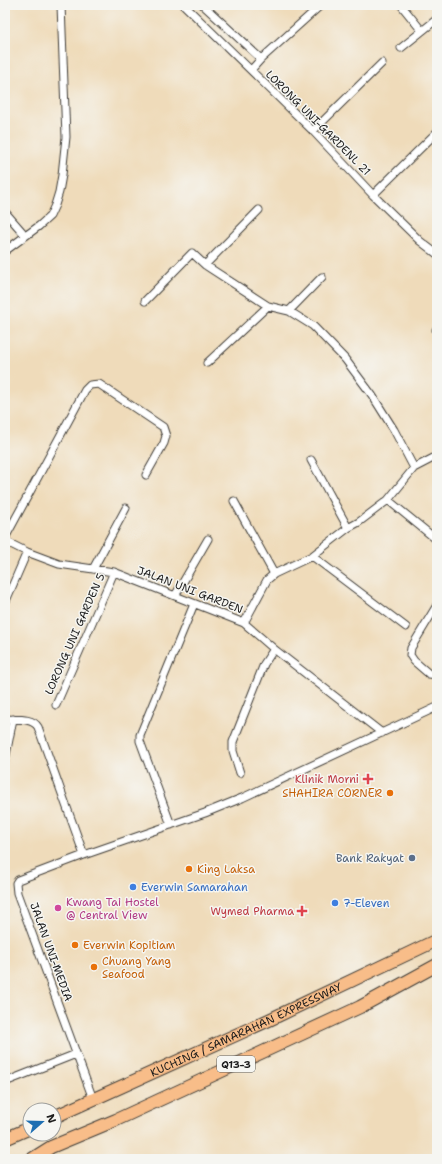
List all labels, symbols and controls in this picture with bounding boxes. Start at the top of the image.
street label: LORONG UNI-GARDENL 21 [262,67,374,179]
street label: JALAN UNI GARDEN [135,563,245,617]
street label: LORONG UNI GARDEN 5 [41,571,109,697]
place label: Klinik Morni [295,772,359,787]
marker: Klinik Morni [362,773,374,785]
place label: SHAHIRA CORNER [282,786,382,801]
marker: SHAHIRA CORNER [385,788,395,798]
place label: Bank Rakyat [336,851,404,866]
marker: Bank Rakyat [407,853,417,863]
place label: King Laksa [197,862,255,877]
marker: King Laksa [184,864,194,874]
place label: Everwin Samarahan [141,880,248,895]
marker: Everwin Samarahan [128,882,138,892]
place label: Kwang Tai Hostel @ Central View [66,895,159,923]
place label: 7-Eleven [343,896,390,911]
marker: 7-Eleven [330,898,340,908]
street label: JALAN UNI-MEDIA [26,901,76,1003]
marker: Kwang Tai Hostel @ Central View [53,903,63,913]
place label: Wymed Pharma [210,904,294,919]
marker: Wymed Pharma [297,906,307,916]
place label: Everwin Kopitiam [83,938,176,953]
marker: Everwin Kopitiam [70,940,80,950]
place label: Chuang Yang Seafood [102,954,171,982]
marker: Chuang Yang Seafood [89,962,99,972]
street label: KUCHING / SAMARAHAN EXPRESSWAY [148,979,345,1080]
road number: Q13-3 [217,1056,255,1072]
north arrow [22,1102,62,1142]
text: N [42,1112,60,1126]

